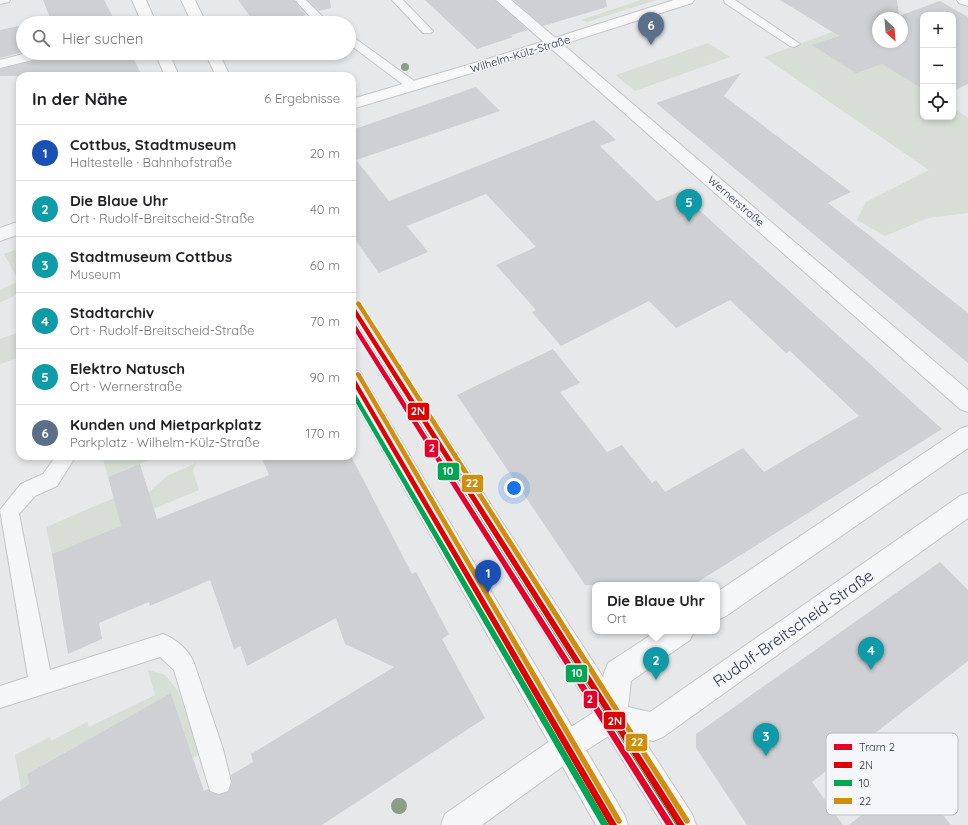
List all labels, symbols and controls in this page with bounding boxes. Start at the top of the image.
pin: 6 [638,12,664,45]
north arrow [872,12,908,48]
map controls [920,12,956,120]
button: + [920,12,956,48]
search box [16,16,356,60]
icon: search [30,27,52,49]
text: Hier suchen [62,29,143,48]
street label: Wilhelm-Külz-Straße [468,32,572,76]
button: − [920,48,956,84]
button: locate [920,84,956,120]
text: In der Nähe [32,88,128,109]
text: 6 Ergebnisse [264,90,340,106]
text: Cottbus, Stadtmuseum [70,135,236,154]
text: 1 [42,145,48,161]
text: 20 m [310,145,340,161]
text: Haltestelle · Bahnhofstraße [70,154,232,170]
street label: Wernerstraße [705,173,767,229]
pin: 5 [676,189,702,222]
text: Die Blaue Uhr [70,191,168,210]
text: 2 [41,201,49,217]
text: 40 m [310,201,340,217]
text: Ort · Rudolf-Breitscheid-Straße [70,210,254,226]
text: Stadtmuseum Cottbus [70,247,232,266]
text: 3 [42,257,48,273]
text: 60 m [310,257,340,273]
text: Museum [70,266,121,282]
text: Stadtarchiv [70,303,154,322]
text: 4 [41,313,49,329]
text: 70 m [310,313,340,329]
text: Ort · Rudolf-Breitscheid-Straße [70,322,254,338]
text: Elektro Natusch [70,359,185,378]
text: 5 [41,369,49,385]
text: 90 m [310,369,340,385]
text: Ort · Wernerstraße [70,378,182,394]
line badge: 2N [407,402,430,421]
text: 2N [411,404,425,418]
text: Kunden und Mietparkplatz [70,415,261,434]
text: 6 [41,425,49,441]
text: 170 m [305,425,340,441]
text: Parkplatz · Wilhelm-Külz-Straße [70,434,259,450]
line badge: 2 [424,439,439,458]
text: 2 [429,441,435,455]
line badge: 10 [437,462,460,481]
text: 10 [442,464,454,478]
line badge: 22 [461,474,484,493]
text: 22 [466,476,478,490]
your location [504,478,524,498]
pin: 1 [475,560,501,593]
street label: Rudolf-Breitscheid-Straße [709,565,877,691]
popup [592,582,720,634]
text: Die Blaue Uhr [607,591,705,610]
text: Ort [607,610,626,626]
pin: 4 [858,637,884,670]
pin: 2 [643,647,669,680]
line badge: 10 [565,664,588,683]
text: 10 [571,666,583,680]
line badge: 2 [583,690,598,709]
text: 2 [587,692,593,706]
line badge: 2N [603,711,626,730]
text: 2N [608,714,622,728]
pin: 3 [753,723,779,756]
line badge: 22 [625,733,648,752]
legend [826,733,958,815]
text: 22 [631,735,643,749]
text: Tram 2 [859,740,895,754]
text: 2N [859,758,873,772]
text: 10 [859,776,870,790]
text: 22 [859,794,871,808]

